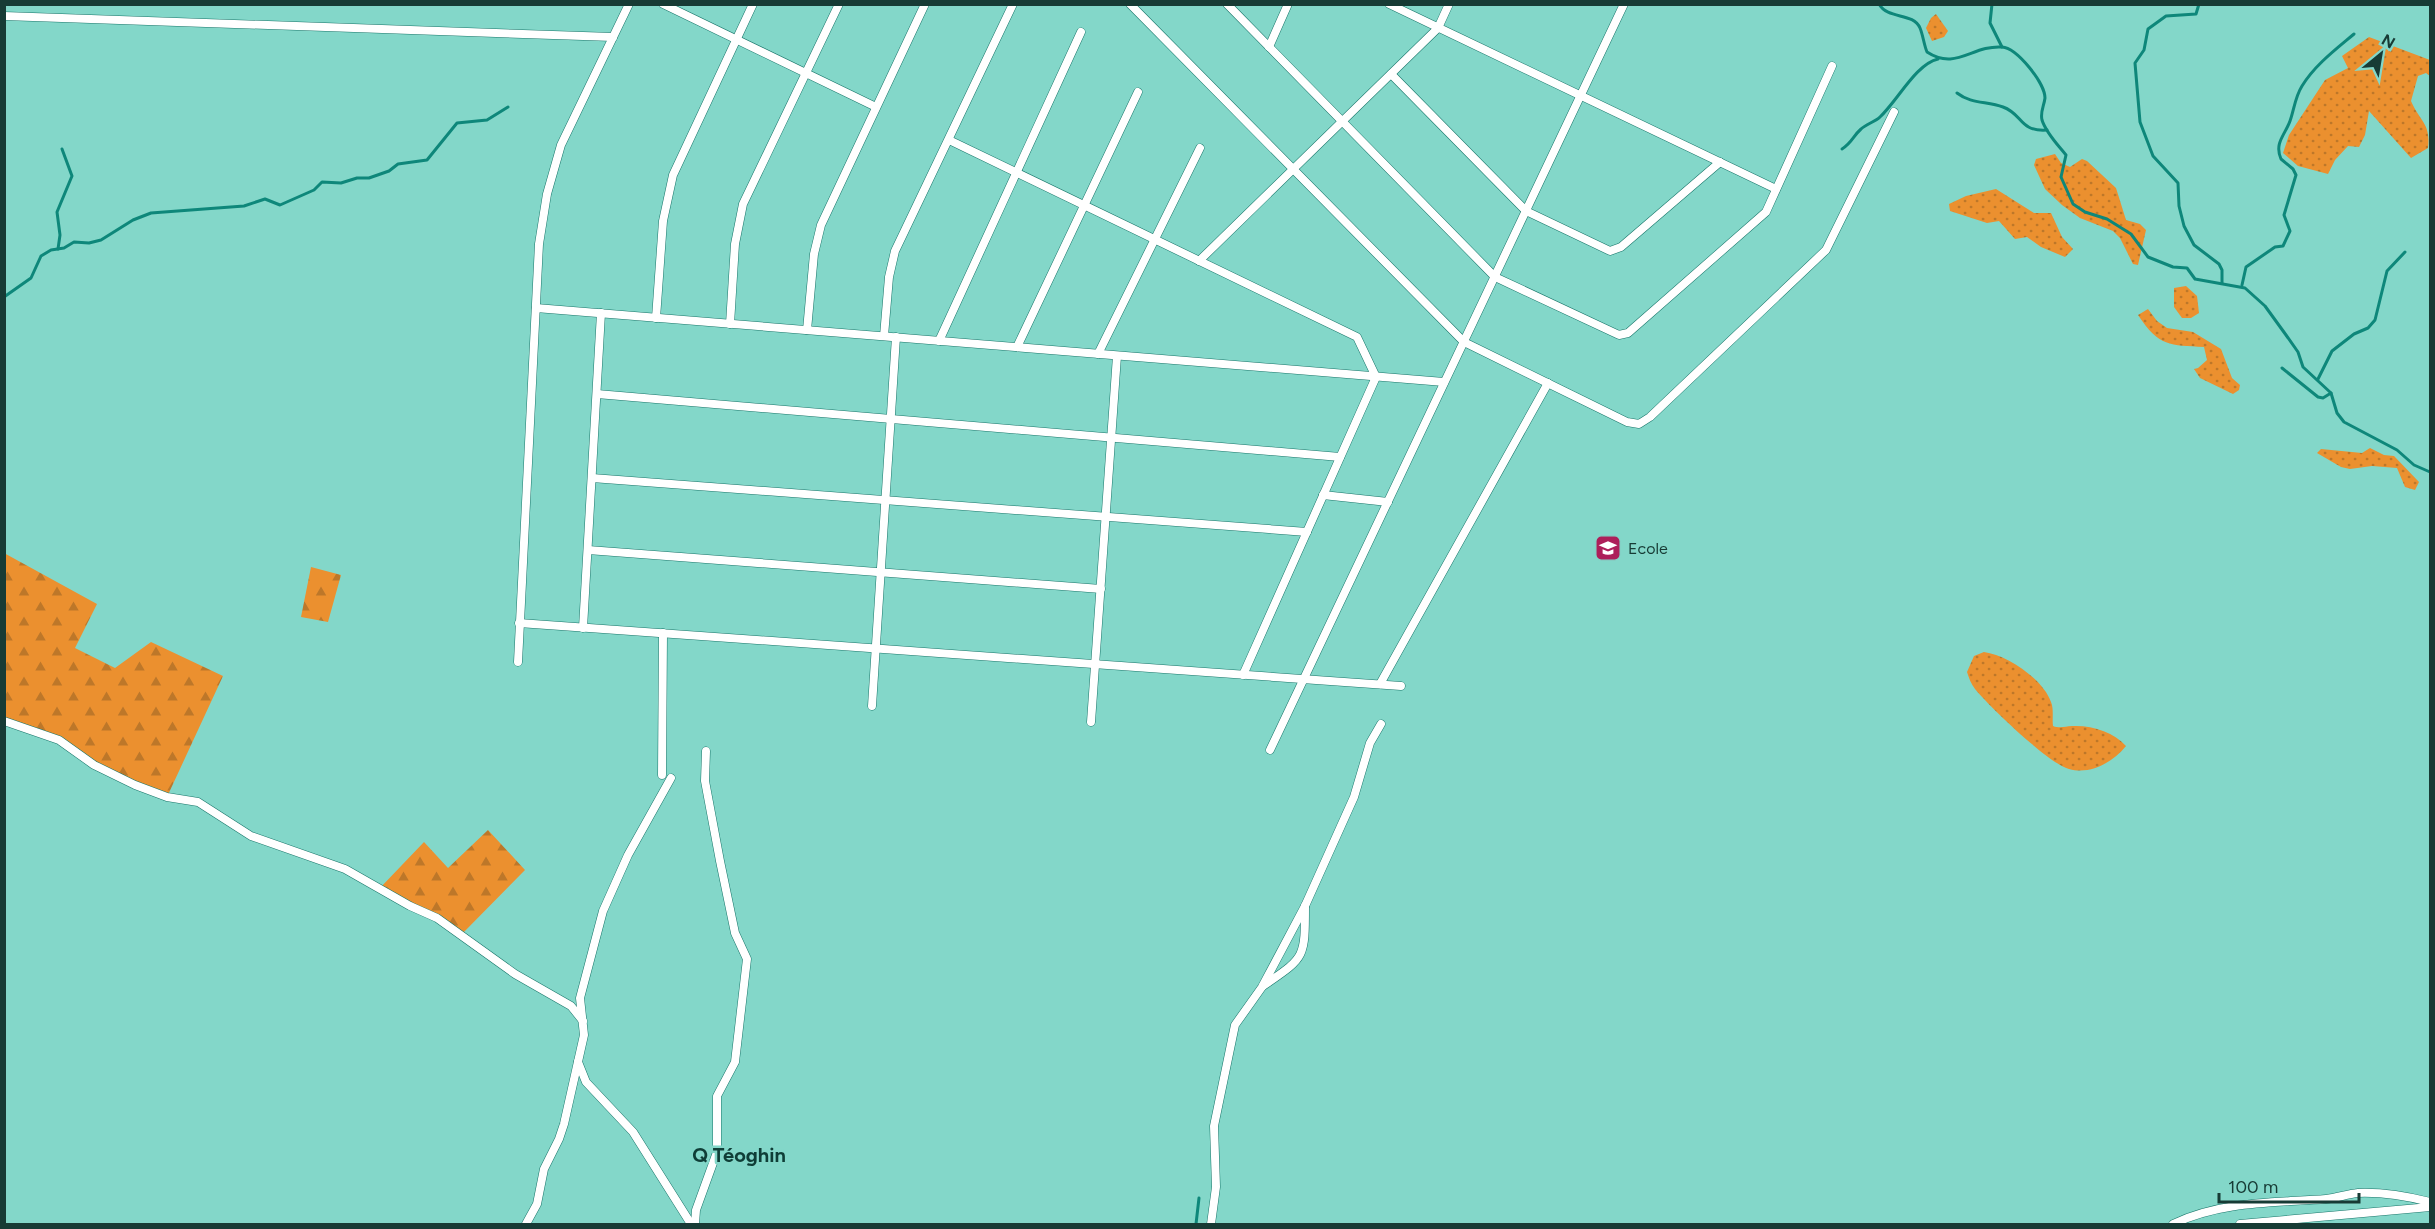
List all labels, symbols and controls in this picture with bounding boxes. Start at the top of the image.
north arrow [2351,24,2411,84]
text: N [2378,30,2398,53]
school or university icon: Ecole [1593,533,1623,563]
place label: Ecole [1628,539,1668,558]
district label: Q Téoghin [692,1143,786,1167]
scale bar [2219,1166,2358,1204]
text: 100 m [2228,1176,2278,1198]

